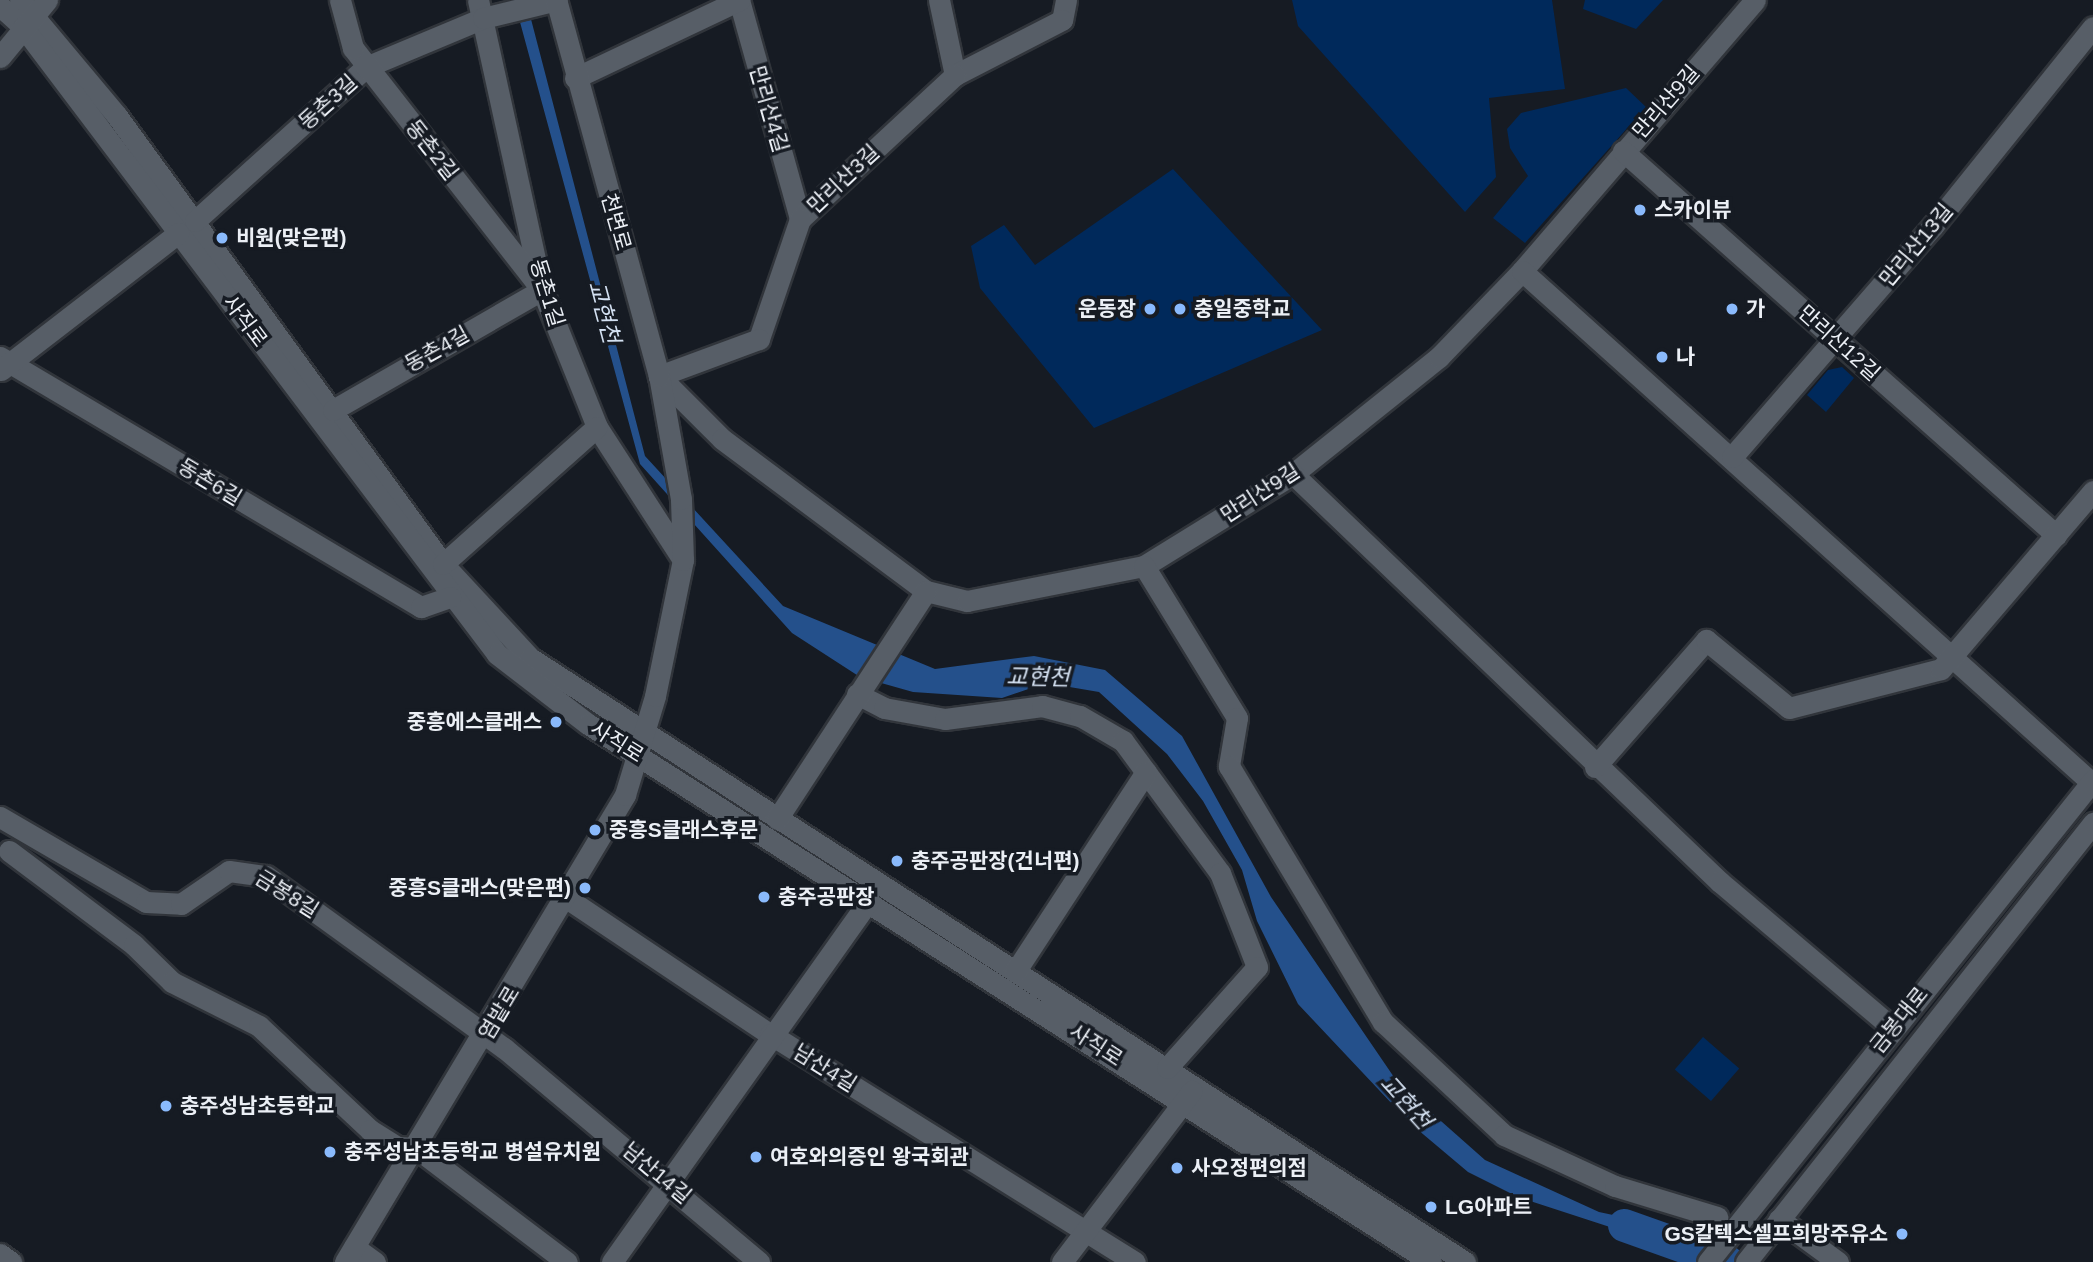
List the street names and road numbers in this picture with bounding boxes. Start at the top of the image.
street label: 만리산9길 [1627,60,1705,144]
street label: 만리산4길 [745,63,793,155]
street label: 동촌3길 [294,69,362,135]
street label: 동촌2길 [401,115,463,185]
street label: 만리산3길 [802,139,884,219]
street label: 천변로 [596,191,636,253]
street label: 만리산13길 [1874,198,1958,292]
street label: 동촌1길 [525,256,569,330]
street label: 사직로 [217,290,273,352]
street label: 만리산12길 [1793,300,1885,386]
street label: 동촌4길 [400,321,474,377]
street label: 동촌6길 [174,453,246,511]
street label: 만리산9길 [1216,458,1304,528]
street label: 사직로 [586,716,648,768]
street label: 금봉8길 [251,865,323,923]
street label: 염밭로 [473,982,525,1044]
street label: 금봉대로 [1865,982,1933,1058]
street label: 사직로 [1065,1019,1127,1071]
street label: 남산4길 [789,1039,861,1097]
street label: 남산14길 [618,1137,696,1209]

